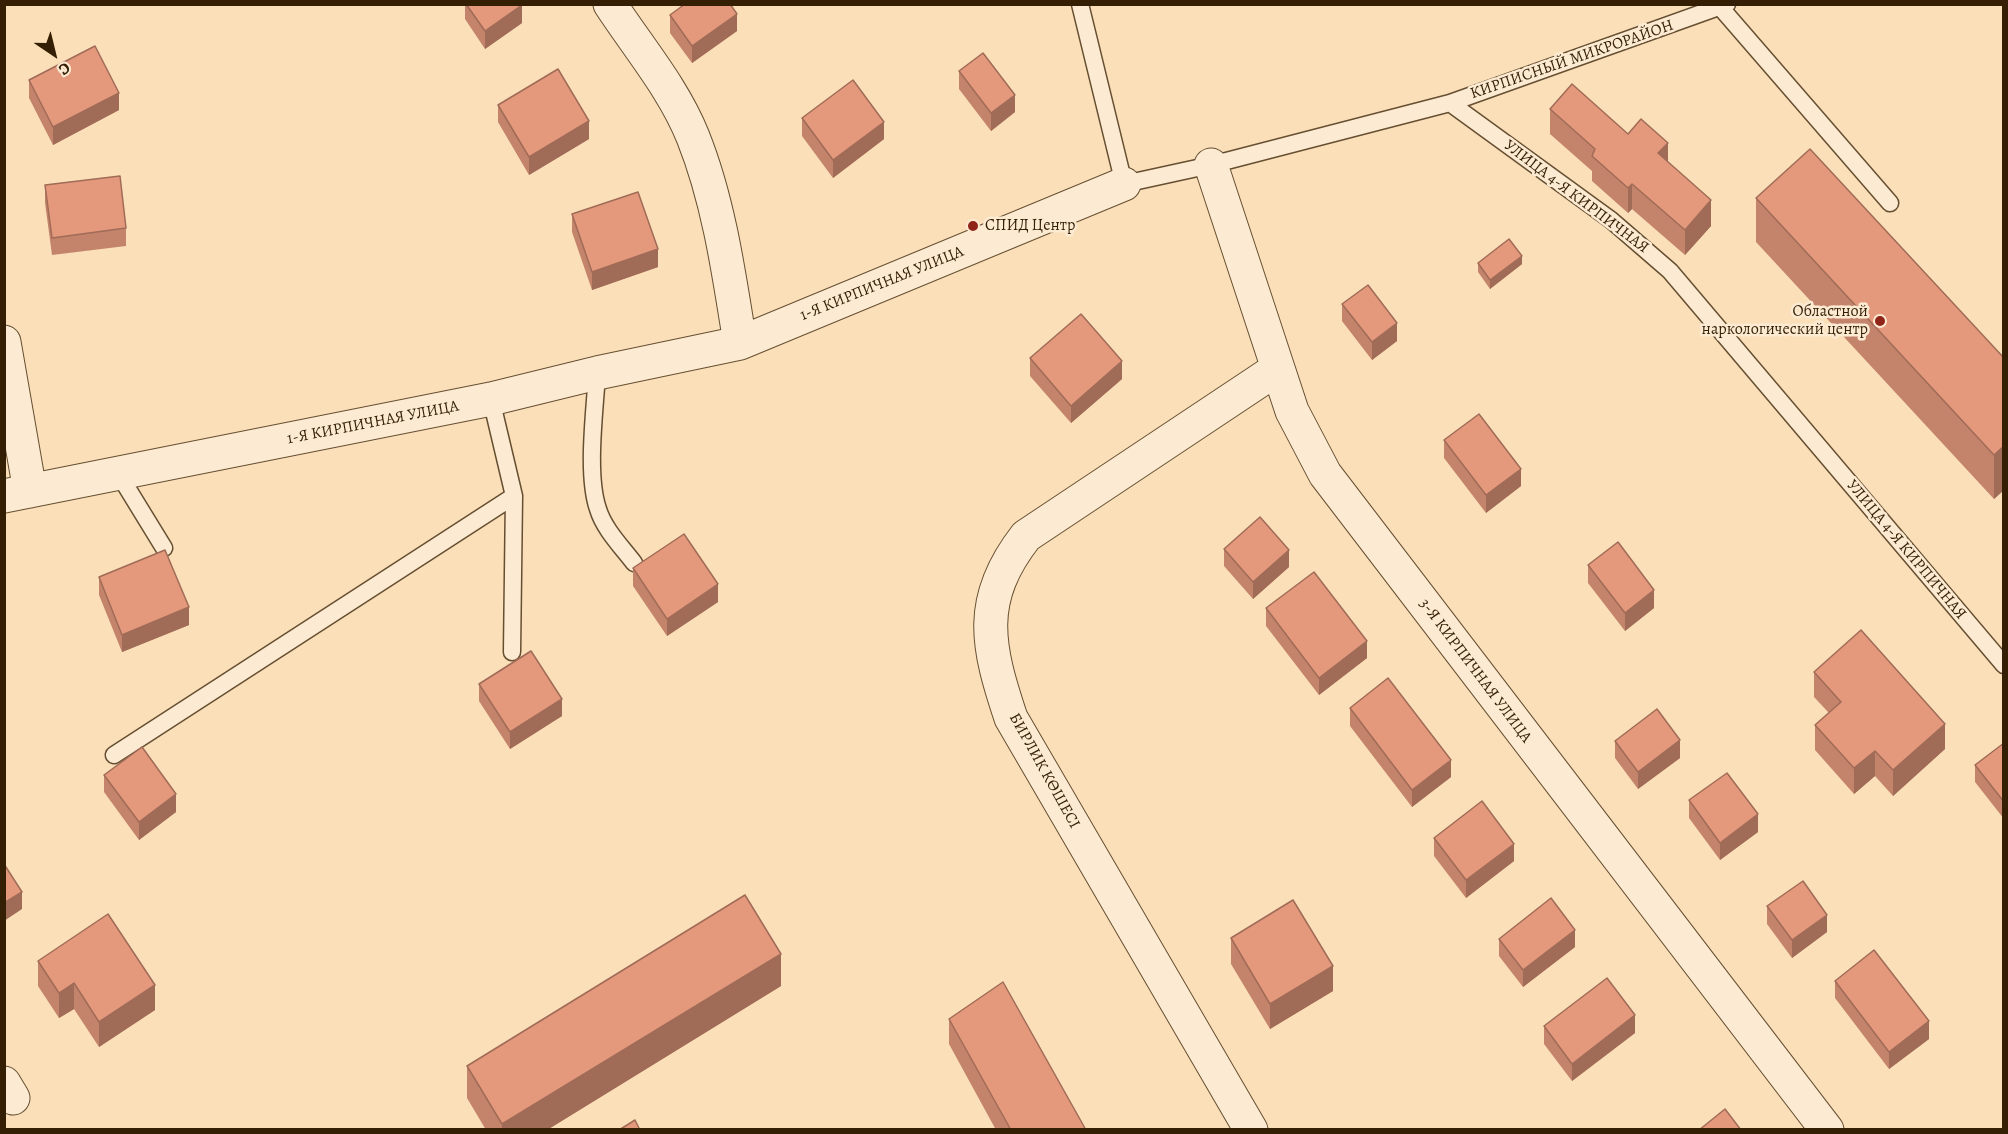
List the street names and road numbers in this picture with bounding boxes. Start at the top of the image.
street label: КИРПИСНЫЙ МИКРОРАЙОН [1468,16,1676,104]
street label: УЛИЦА 4-Я КИРПИЧНАЯ [1500,136,1652,258]
street label: 1-Я КИРПИЧНАЯ УЛИЦА [797,242,967,326]
street label: 1-Я КИРПИЧНАЯ УЛИЦА [285,397,461,449]
street label: УЛИЦА 4-Я КИРПИЧНАЯ [1842,476,1970,624]
street label: 3-Я КИРПИЧНАЯ УЛИЦА [1414,595,1536,747]
street label: БИРЛИК КӨШЕСІ [1004,710,1084,832]

